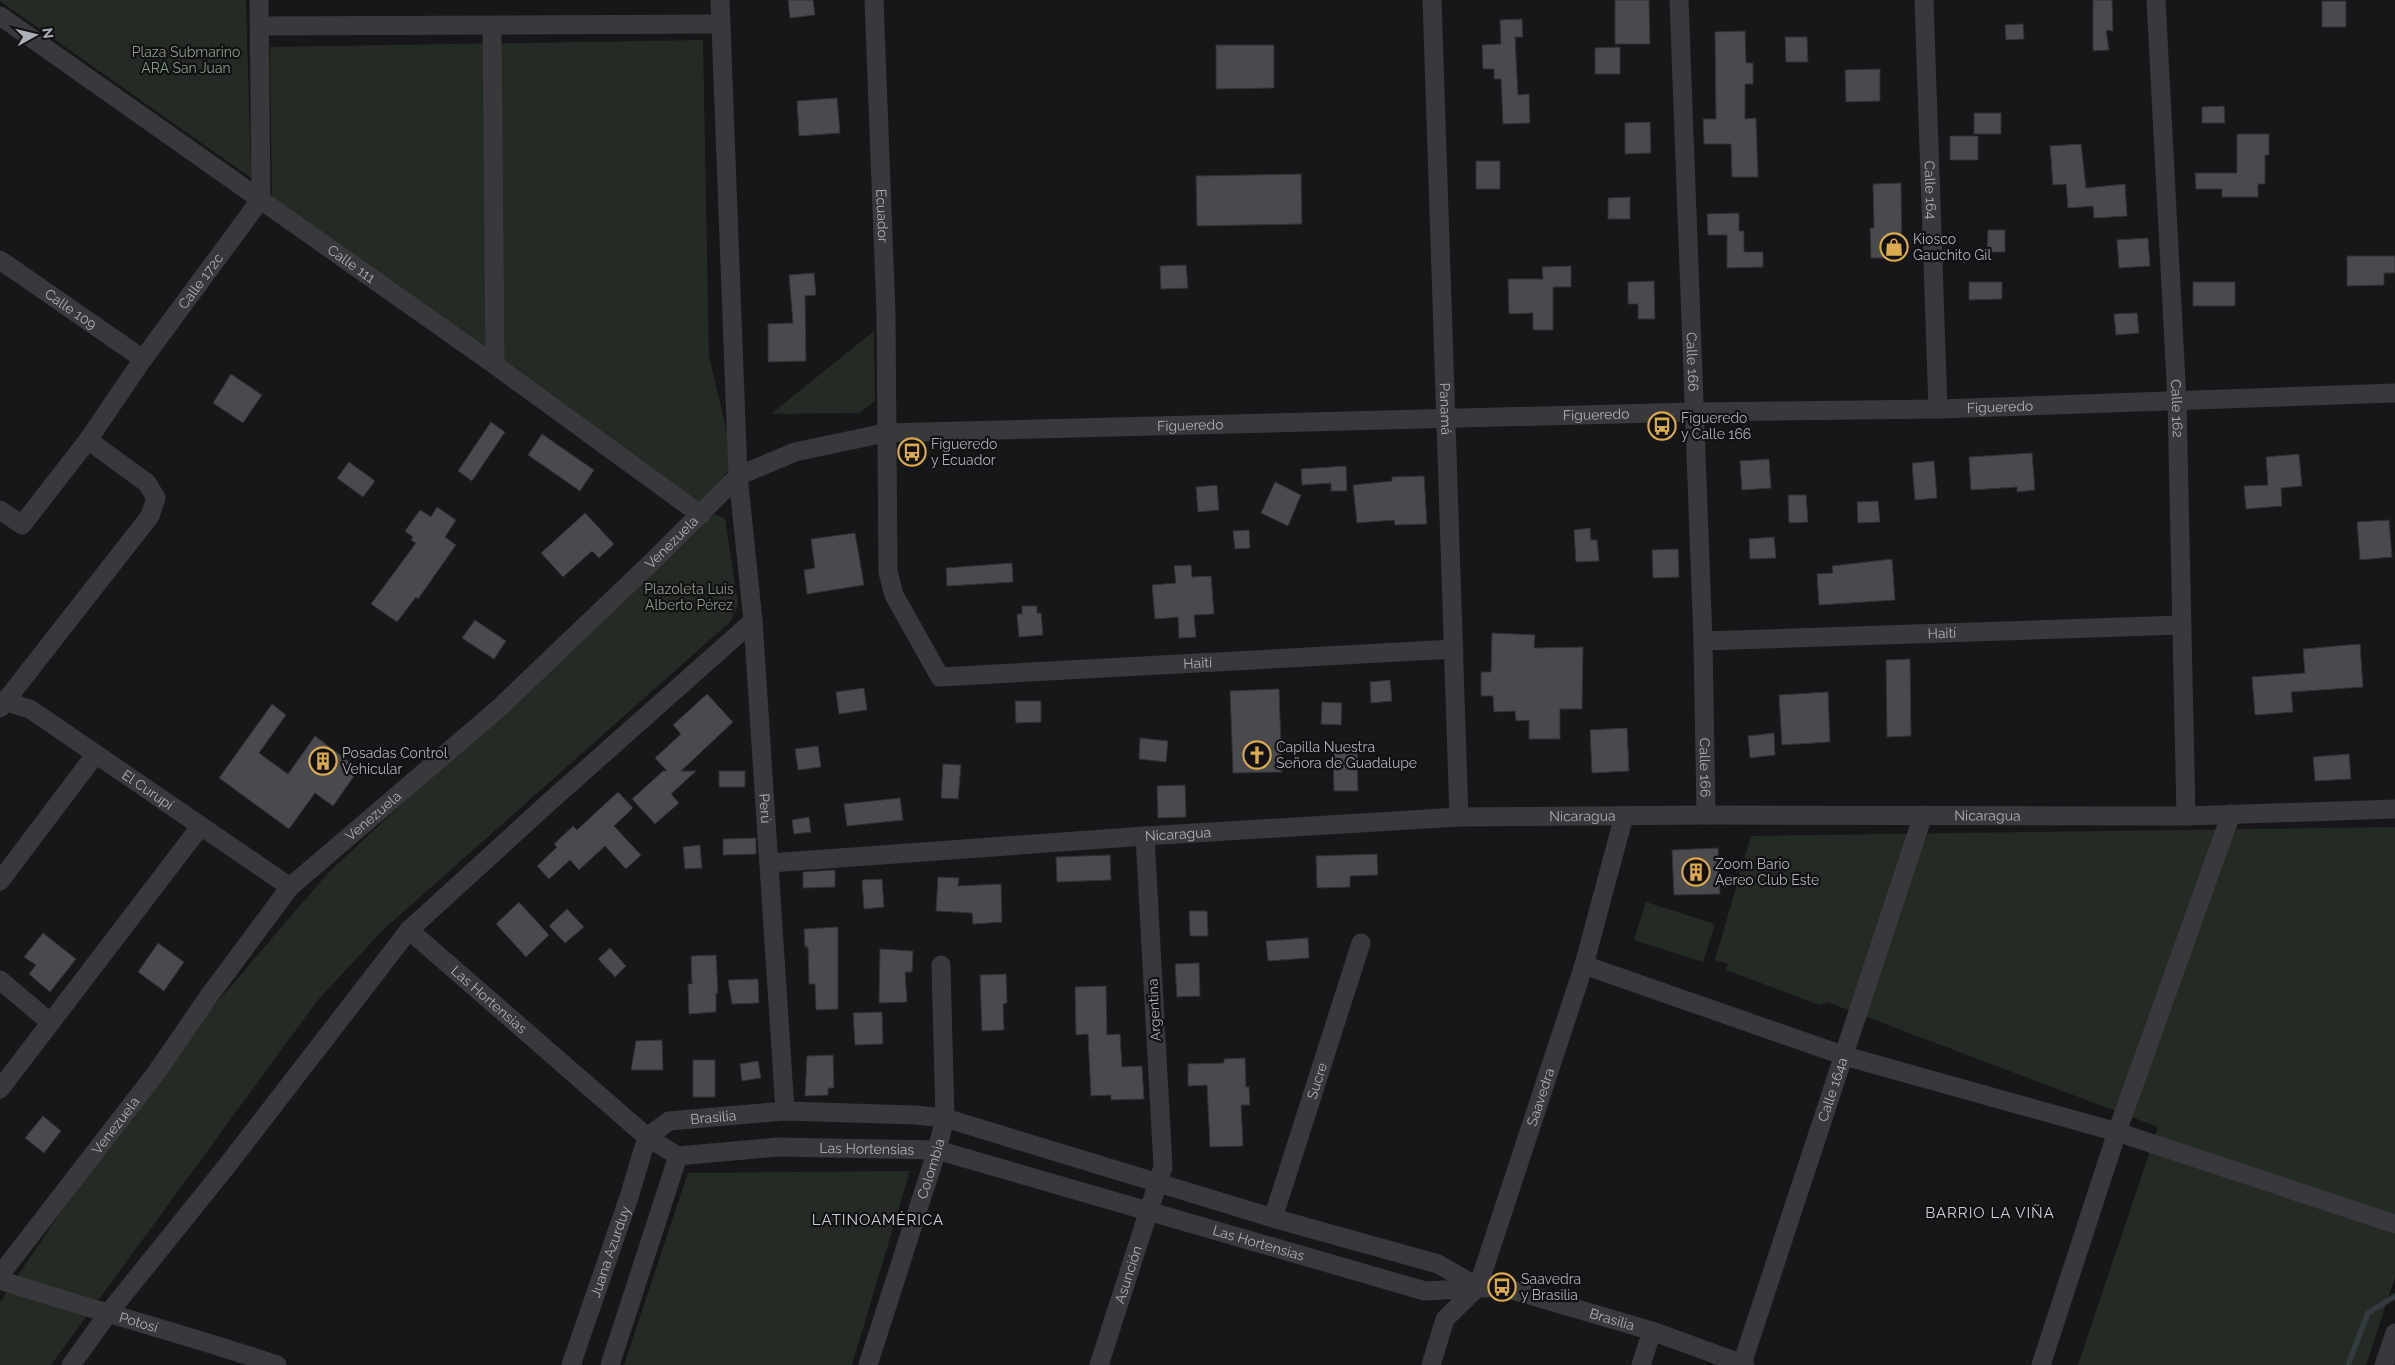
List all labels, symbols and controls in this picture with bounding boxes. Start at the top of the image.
north arrow [10,10,60,60]
text: N [39,27,57,40]
park label: Plaza Submarino ARA San Juan [132,44,240,76]
street label: Calle 164 [1921,160,1940,220]
street label: Ecuador [873,189,891,243]
place label: Kiosco Gauchito Gil [1913,231,1991,263]
shop icon: Kiosco Gauchito Gil [1879,232,1909,262]
street label: Calle 111 [324,241,378,286]
street label: Calle 172c [175,250,226,312]
street label: Calle 109 [42,285,100,332]
street label: Calle 166 [1683,332,1702,392]
street label: Calle 162 [2168,379,2186,438]
street label: Panamá [1437,382,1454,435]
street label: Figueredo [1967,398,2034,416]
street label: Figueredo [1563,406,1630,423]
place label: Figueredo y Calle 166 [1681,410,1751,442]
bus stop icon: Figueredo y Calle 166 [1647,411,1677,441]
street label: Figueredo [1157,416,1224,434]
place label: Figueredo y Ecuador [931,436,997,468]
bus stop icon: Figueredo y Ecuador [897,437,927,467]
street label: Venezuela [642,513,701,572]
park label: Plazoleta Luis Alberto Pérez [644,581,734,613]
street label: Haití [1927,624,1957,641]
street label: Haití [1183,654,1213,672]
street label: Calle 166 [1697,738,1714,797]
place label: Capilla Nuestra Señora de Guadalupe [1276,739,1417,771]
church icon: Capilla Nuestra Señora de Guadalupe [1242,740,1272,770]
place label: Posadas Control Vehicular [342,745,448,777]
building icon: Posadas Control Vehicular [308,746,338,776]
street label: El Curupí [119,767,177,813]
street label: Venezuela [342,788,404,844]
street label: Perú [756,793,774,824]
street label: Nicaragua [1549,808,1616,824]
street label: Nicaragua [1954,808,2021,824]
street label: Nicaragua [1144,824,1212,844]
place label: Zoom Bario Aereo Club Este [1715,856,1819,888]
building icon: Zoom Bario Aereo Club Este [1681,857,1711,887]
street label: Las Hortensias [448,962,530,1037]
street label: Argentina [1144,978,1164,1042]
street label: Calle 164a [1814,1055,1850,1124]
street label: Sucre [1304,1061,1330,1101]
street label: Saavedra [1524,1066,1558,1128]
street label: Venezuela [88,1094,143,1157]
street label: Brasilia [690,1107,737,1127]
street label: Colombia [914,1137,948,1201]
street label: Las Hortensias [819,1140,915,1158]
street label: Juana Azurduy [587,1203,633,1299]
district label: BARRIO LA VIÑA [1925,1204,2055,1222]
district label: LATINOAMÉRICA [812,1211,944,1229]
street label: Las Hortensias [1211,1222,1307,1264]
street label: Asunción [1111,1244,1145,1306]
place label: Saavedra y Brasilia [1521,1271,1581,1303]
bus stop icon: Saavedra y Brasilia [1487,1272,1517,1302]
street label: Brasilia [1588,1305,1636,1333]
street label: Potosí [117,1309,161,1336]

